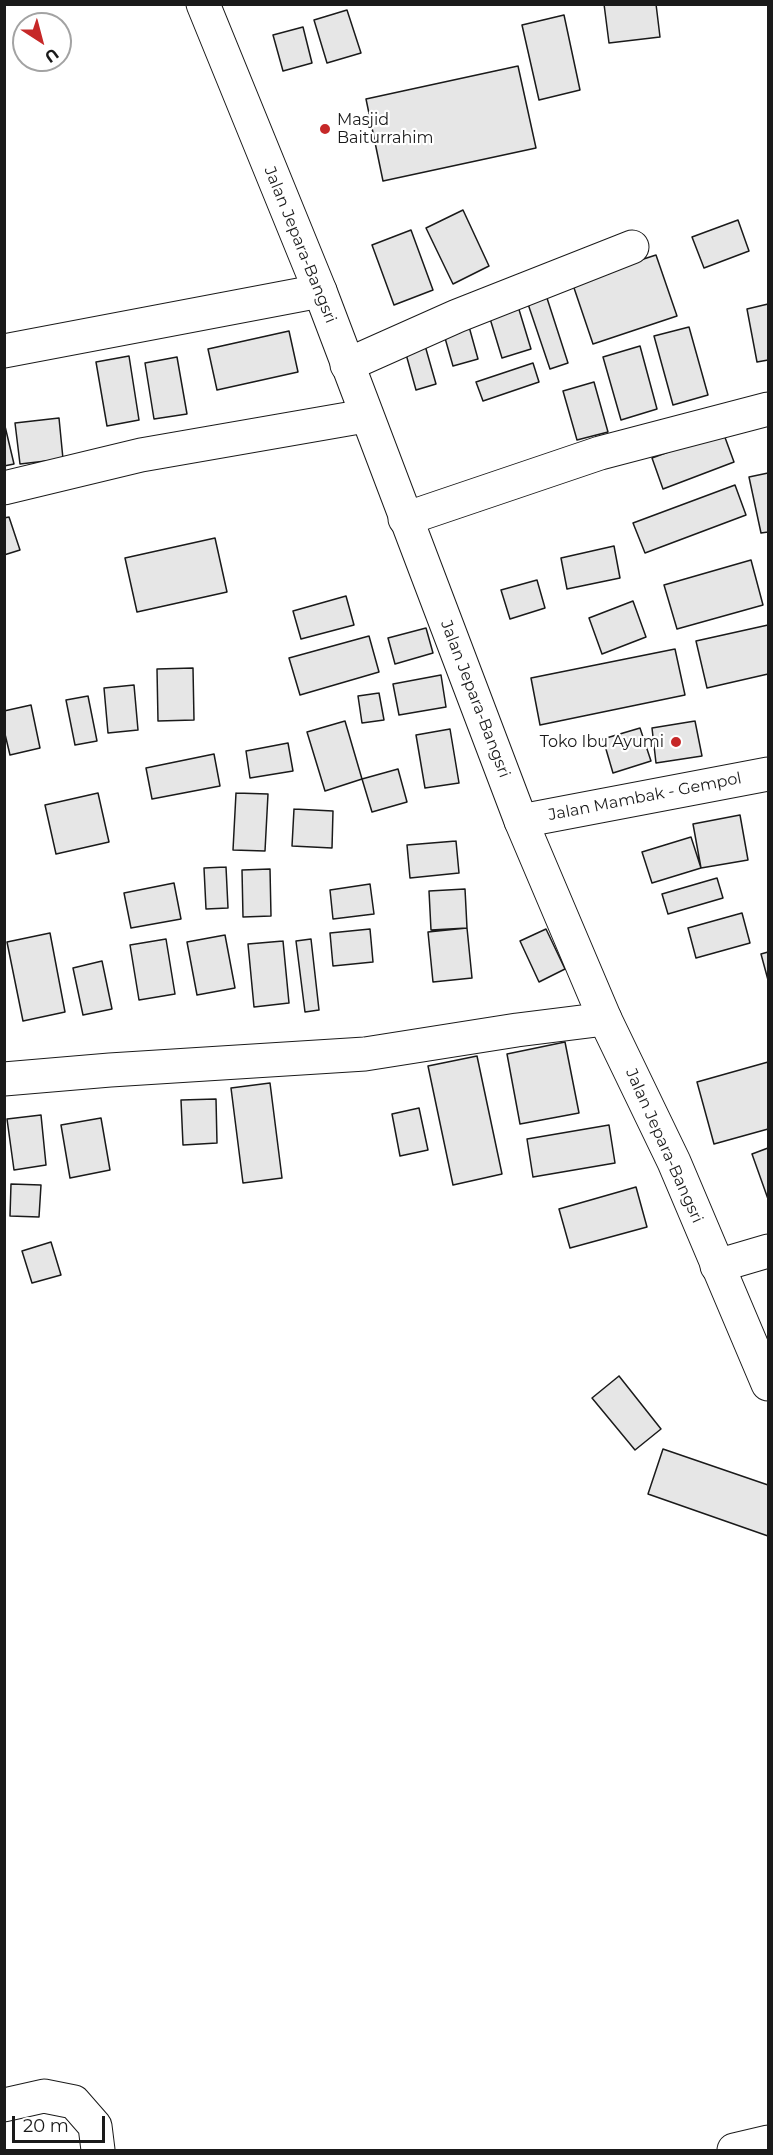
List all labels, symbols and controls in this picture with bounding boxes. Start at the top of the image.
north arrow [12,12,72,72]
text: U [41,44,62,67]
place label: Masjid Baiturrahim [337,110,434,148]
marker: Masjid Baiturrahim [318,122,332,136]
street label: Jalan Jepara-Bangsri [260,164,340,326]
street label: Jalan Jepara-Bangsri [436,618,514,780]
place label: Toko Ibu Ayumi [540,732,664,752]
marker: Toko Ibu Ayumi [669,735,683,749]
street label: Jalan Mambak - Gempol [547,769,743,825]
street label: Jalan Jepara-Bangsri [621,1066,707,1226]
scale bar [15,2104,108,2142]
text: 20 m [23,2115,69,2137]

